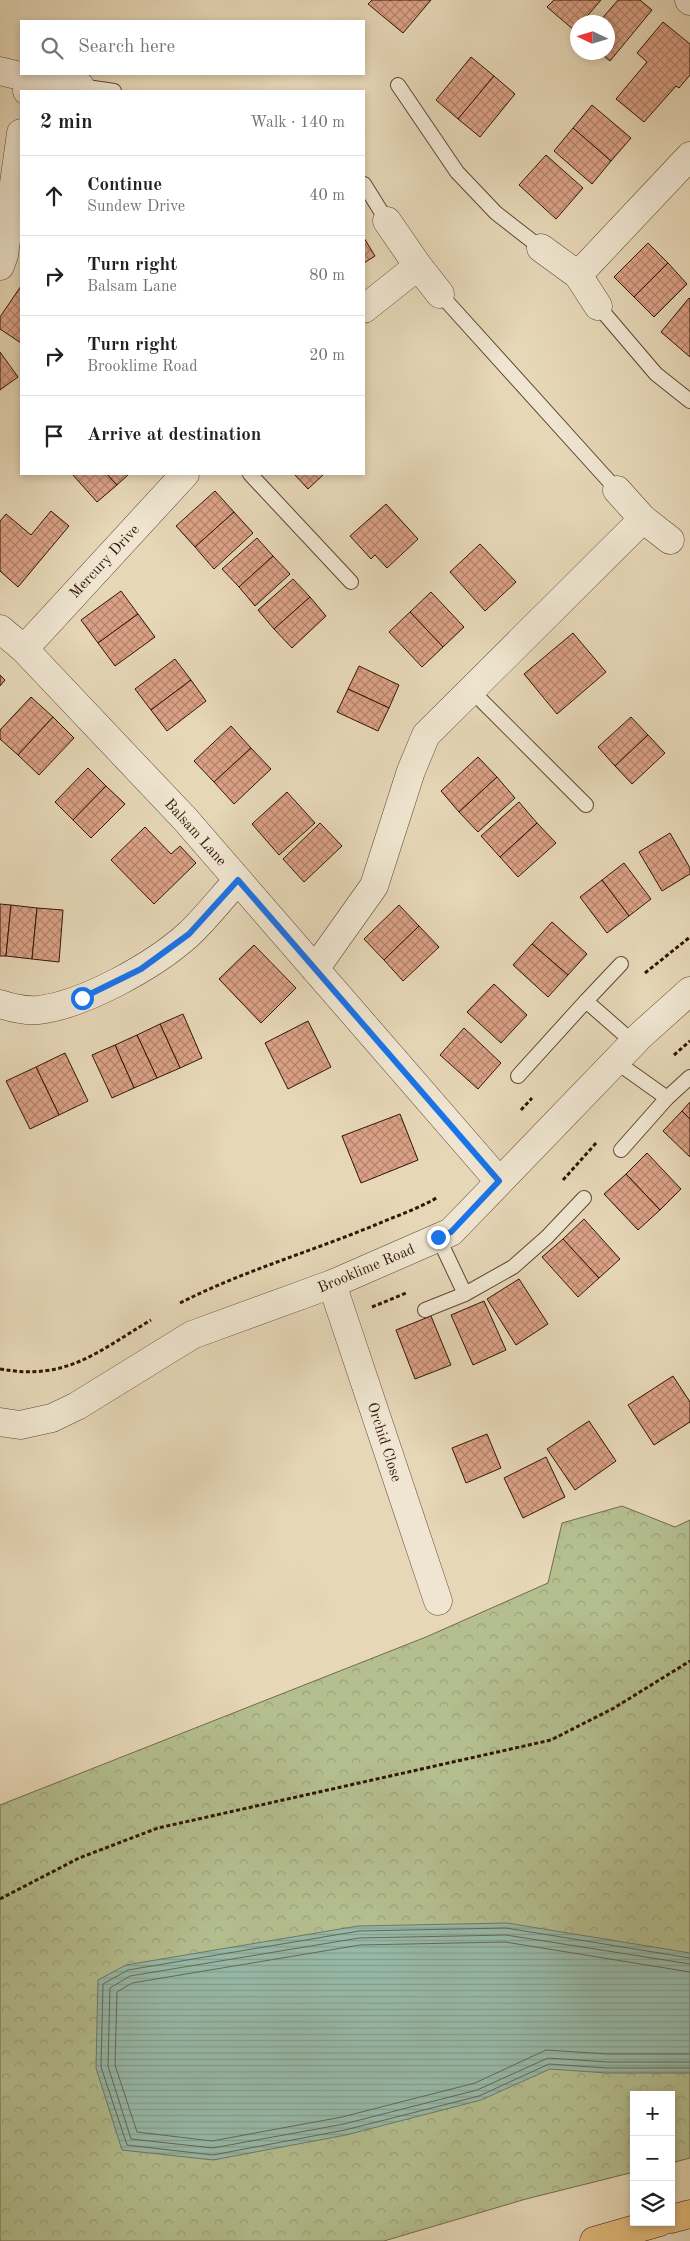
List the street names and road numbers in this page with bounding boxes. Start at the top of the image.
street label: Mercury Drive [67,522,143,602]
street label: Balsam Lane [161,797,229,869]
street label: Brooklime Road [316,1242,417,1297]
street label: Orchid Close [364,1401,403,1484]

